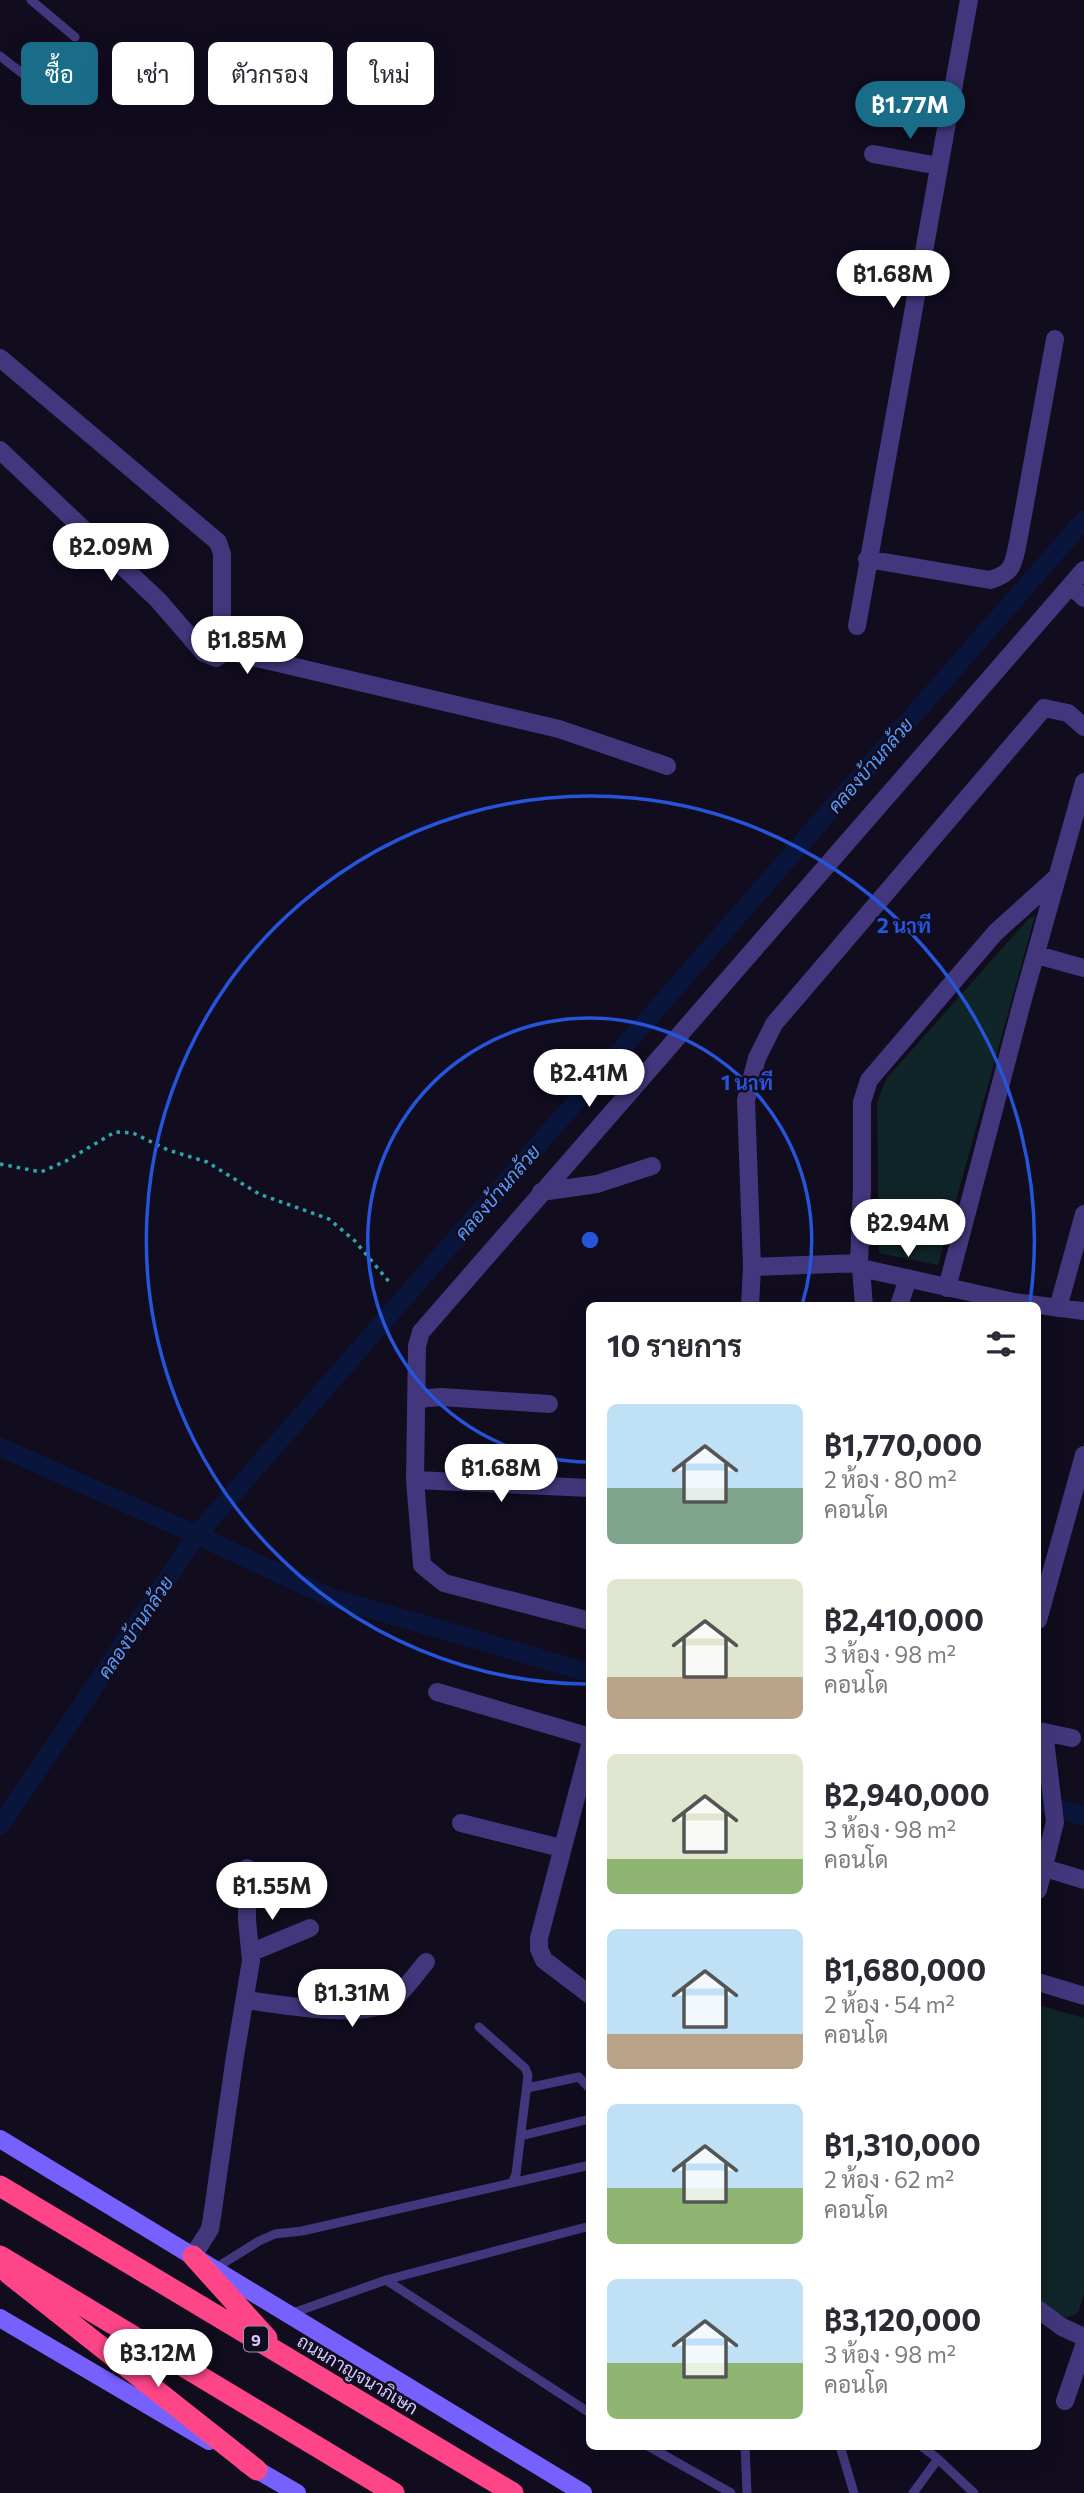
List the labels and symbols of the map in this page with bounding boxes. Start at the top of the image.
pin: ฿1.77M [853,82,967,141]
pin: ฿1.68M [836,250,950,310]
pin: ฿2.09M [54,524,168,583]
pin: ฿1.85M [190,616,304,676]
water label: คลองบ้านกล้วย [822,713,918,817]
text: 2 นาที [877,912,931,937]
pin: ฿2.41M [532,1050,646,1109]
text: 1 นาที [721,1069,773,1094]
water label: คลองบ้านกล้วย [449,1140,545,1244]
pin: ฿2.94M [851,1200,965,1259]
centre of rings [578,1228,602,1252]
pin: ฿1.68M [444,1444,558,1504]
water label: คลองบ้านกล้วย [92,1571,178,1683]
pin: ฿1.55M [215,1862,329,1922]
pin: ฿1.31M [295,1969,409,2029]
road number: 9 [244,2326,268,2352]
street label: ถนนกาญจนาภิเษก [293,2329,422,2420]
pin: ฿3.12M [101,2330,215,2389]

